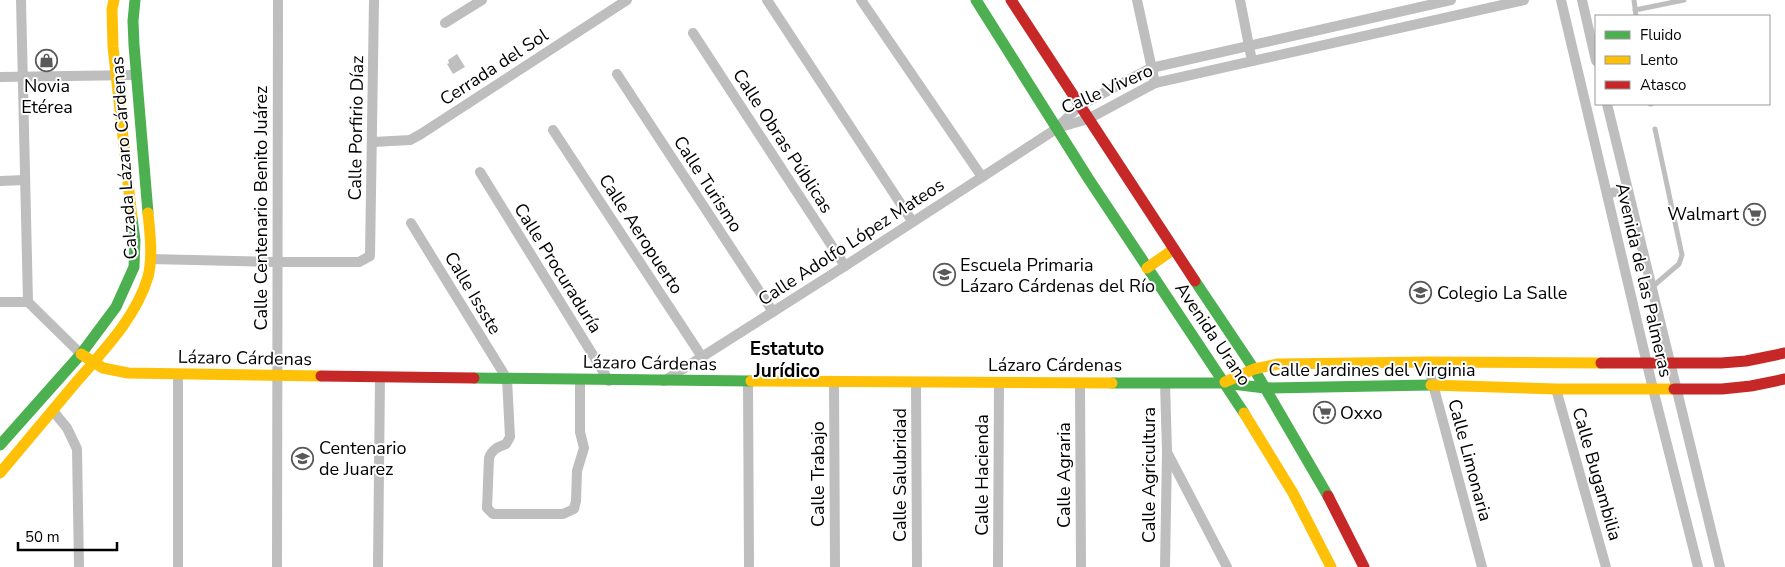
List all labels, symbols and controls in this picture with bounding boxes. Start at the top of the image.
legend [1595,15,1770,105]
street label: Cerrada del Sol [435,23,553,111]
text: Fluido [1640,25,1682,45]
shop icon: Novia Etérea [35,49,59,73]
text: Lento [1640,50,1678,70]
street label: Calle Porfirio Díaz [343,55,369,201]
street label: Calzada Lázaro Cárdenas [105,56,143,260]
street label: Calle Vivero [1057,58,1157,120]
street label: Calle Obras Públicas [727,64,839,218]
place label: Novia Etérea [21,74,73,119]
text: Atasco [1640,75,1686,95]
street label: Calle Centenario Benito Juárez [249,86,273,330]
street label: Calle Turismo [668,131,748,237]
street label: Calle Aeropuerto [593,169,689,299]
street label: Calle Adolfo López Mateos [753,173,949,311]
street label: Avenida de las Palmeras [1610,181,1678,379]
street label: Calle Procuraduría [508,199,608,337]
place label: Walmart [1667,202,1740,226]
supermarket icon: Walmart [1743,202,1767,226]
street label: Calle Issste [439,247,507,339]
place label: Escuela Primaria Lázaro Cárdenas del Río [960,253,1155,298]
school or university icon: Escuela Primaria Lázaro Cárdenas del Río [932,263,956,287]
street label: Avenida Urano [1170,278,1256,390]
school or university icon: Colegio La Salle [1409,281,1433,305]
place label: Colegio La Salle [1437,281,1567,305]
district label: Estatuto Jurídico [750,336,824,384]
street label: Lázaro Cárdenas [178,345,312,371]
street label: Lázaro Cárdenas [583,350,717,376]
street label: Lázaro Cárdenas [988,353,1122,377]
street label: Calle Jardines del Virginia [1268,358,1476,382]
street label: Calle Limonaria [1442,396,1498,524]
supermarket icon: Oxxo [1312,401,1336,425]
place label: Oxxo [1340,401,1383,425]
street label: Calle Bugambilia [1566,405,1628,543]
street label: Calle Agricultura [1137,407,1161,543]
street label: Calle Salubridad [888,408,912,542]
street label: Calle Hacienda [970,414,994,536]
street label: Calle Trabajo [806,421,830,527]
street label: Calle Agraria [1052,422,1076,528]
place label: Centenario de Juarez [319,436,406,481]
school or university icon: Centenario de Juarez [291,446,315,470]
scale bar [18,520,116,552]
text: 50 m [25,527,60,547]

